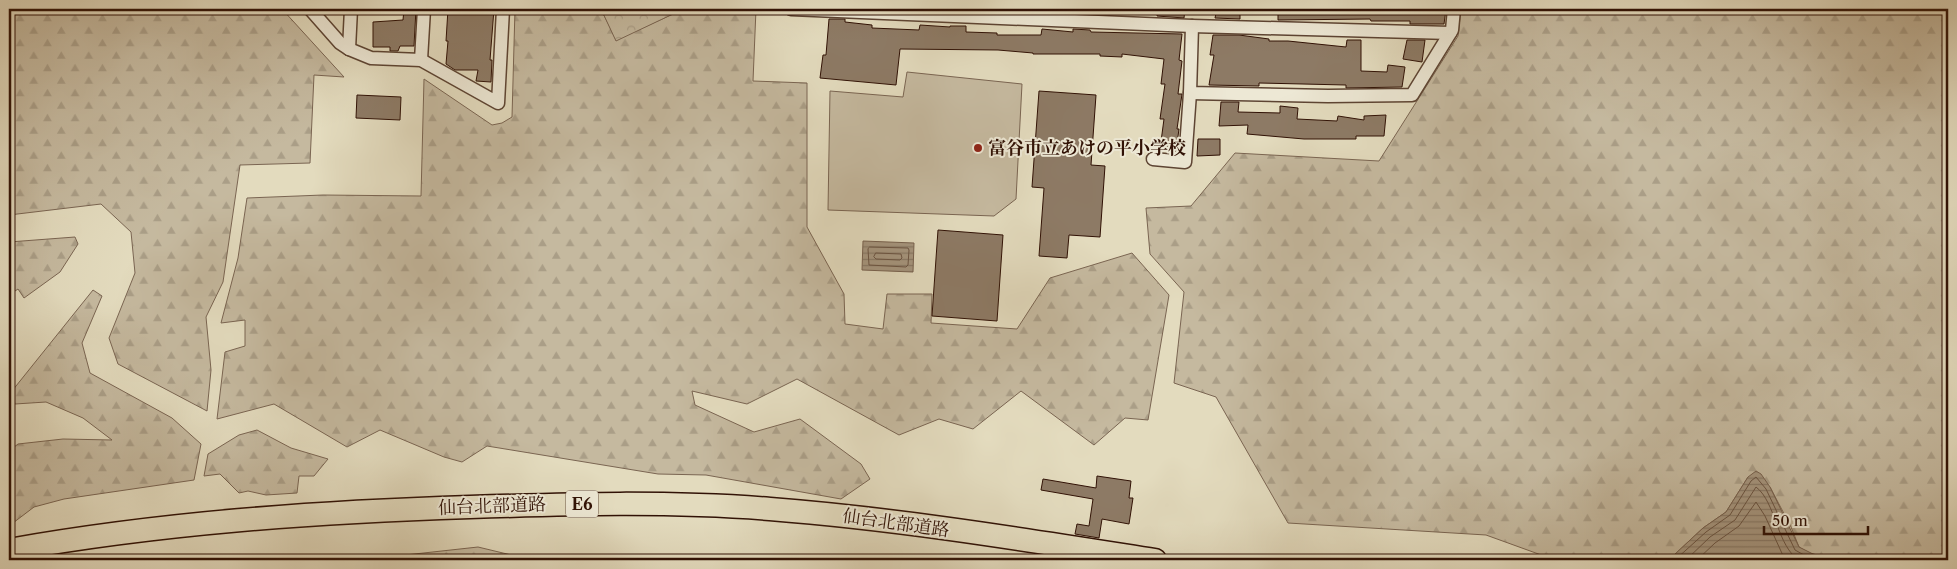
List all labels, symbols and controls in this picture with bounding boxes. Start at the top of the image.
place label: 富谷市立あけの平小学校 [988,137,1186,159]
marker: 富谷市立あけの平小学校 [972,142,984,154]
road number: E6 [566,490,598,518]
street label: 仙台北部道路 [438,493,546,519]
scale bar [1764,504,1868,536]
street label: 仙台北部道路 [841,505,951,541]
text: 50 m [1772,511,1808,530]

